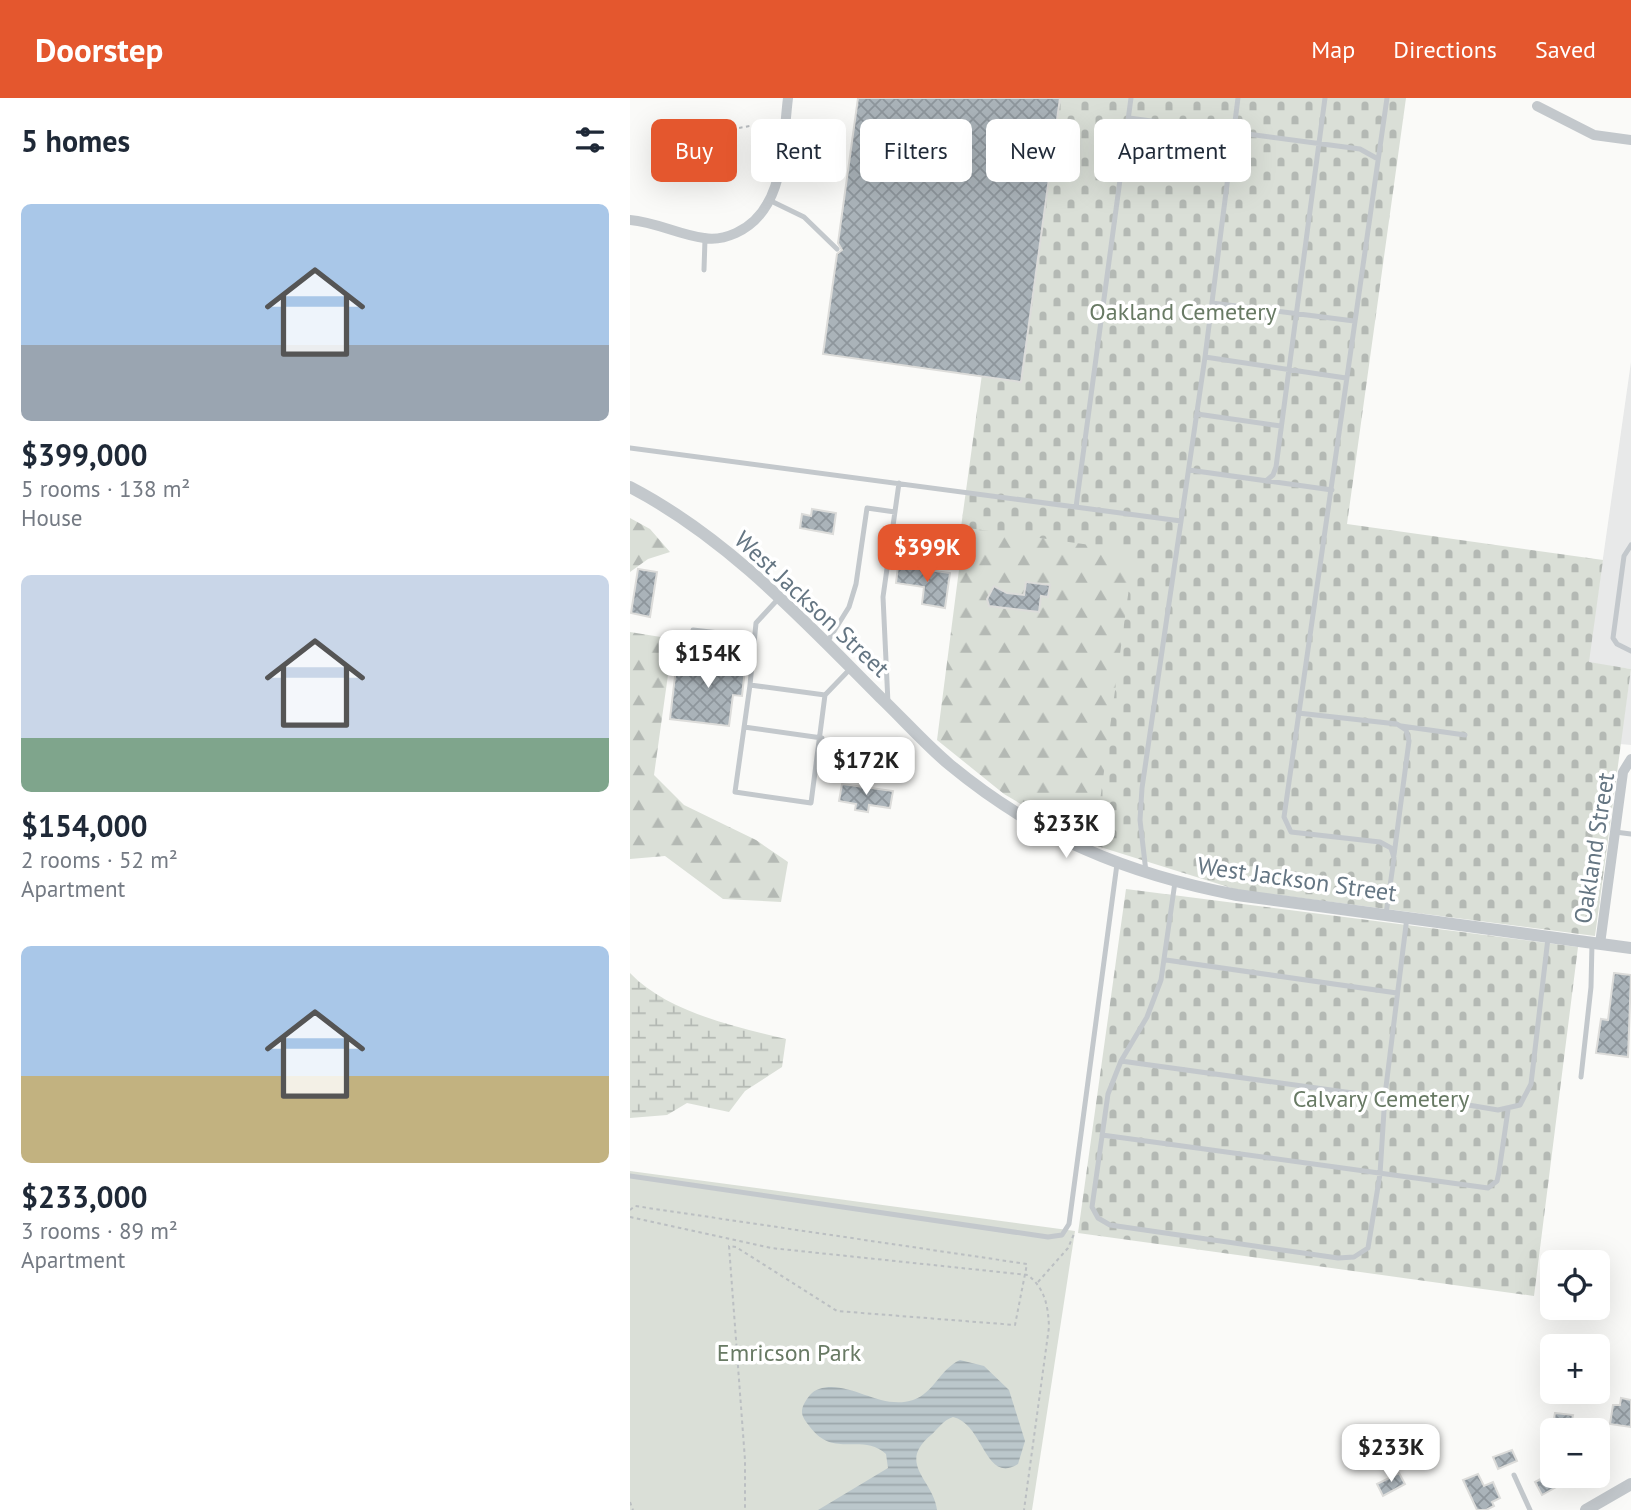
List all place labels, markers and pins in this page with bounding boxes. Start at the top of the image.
pin: $399K [878,524,976,584]
pin: $154K [659,630,757,690]
pin: $172K [817,738,915,797]
pin: $233K [1017,800,1115,860]
pin: $233K [1342,1424,1440,1484]

